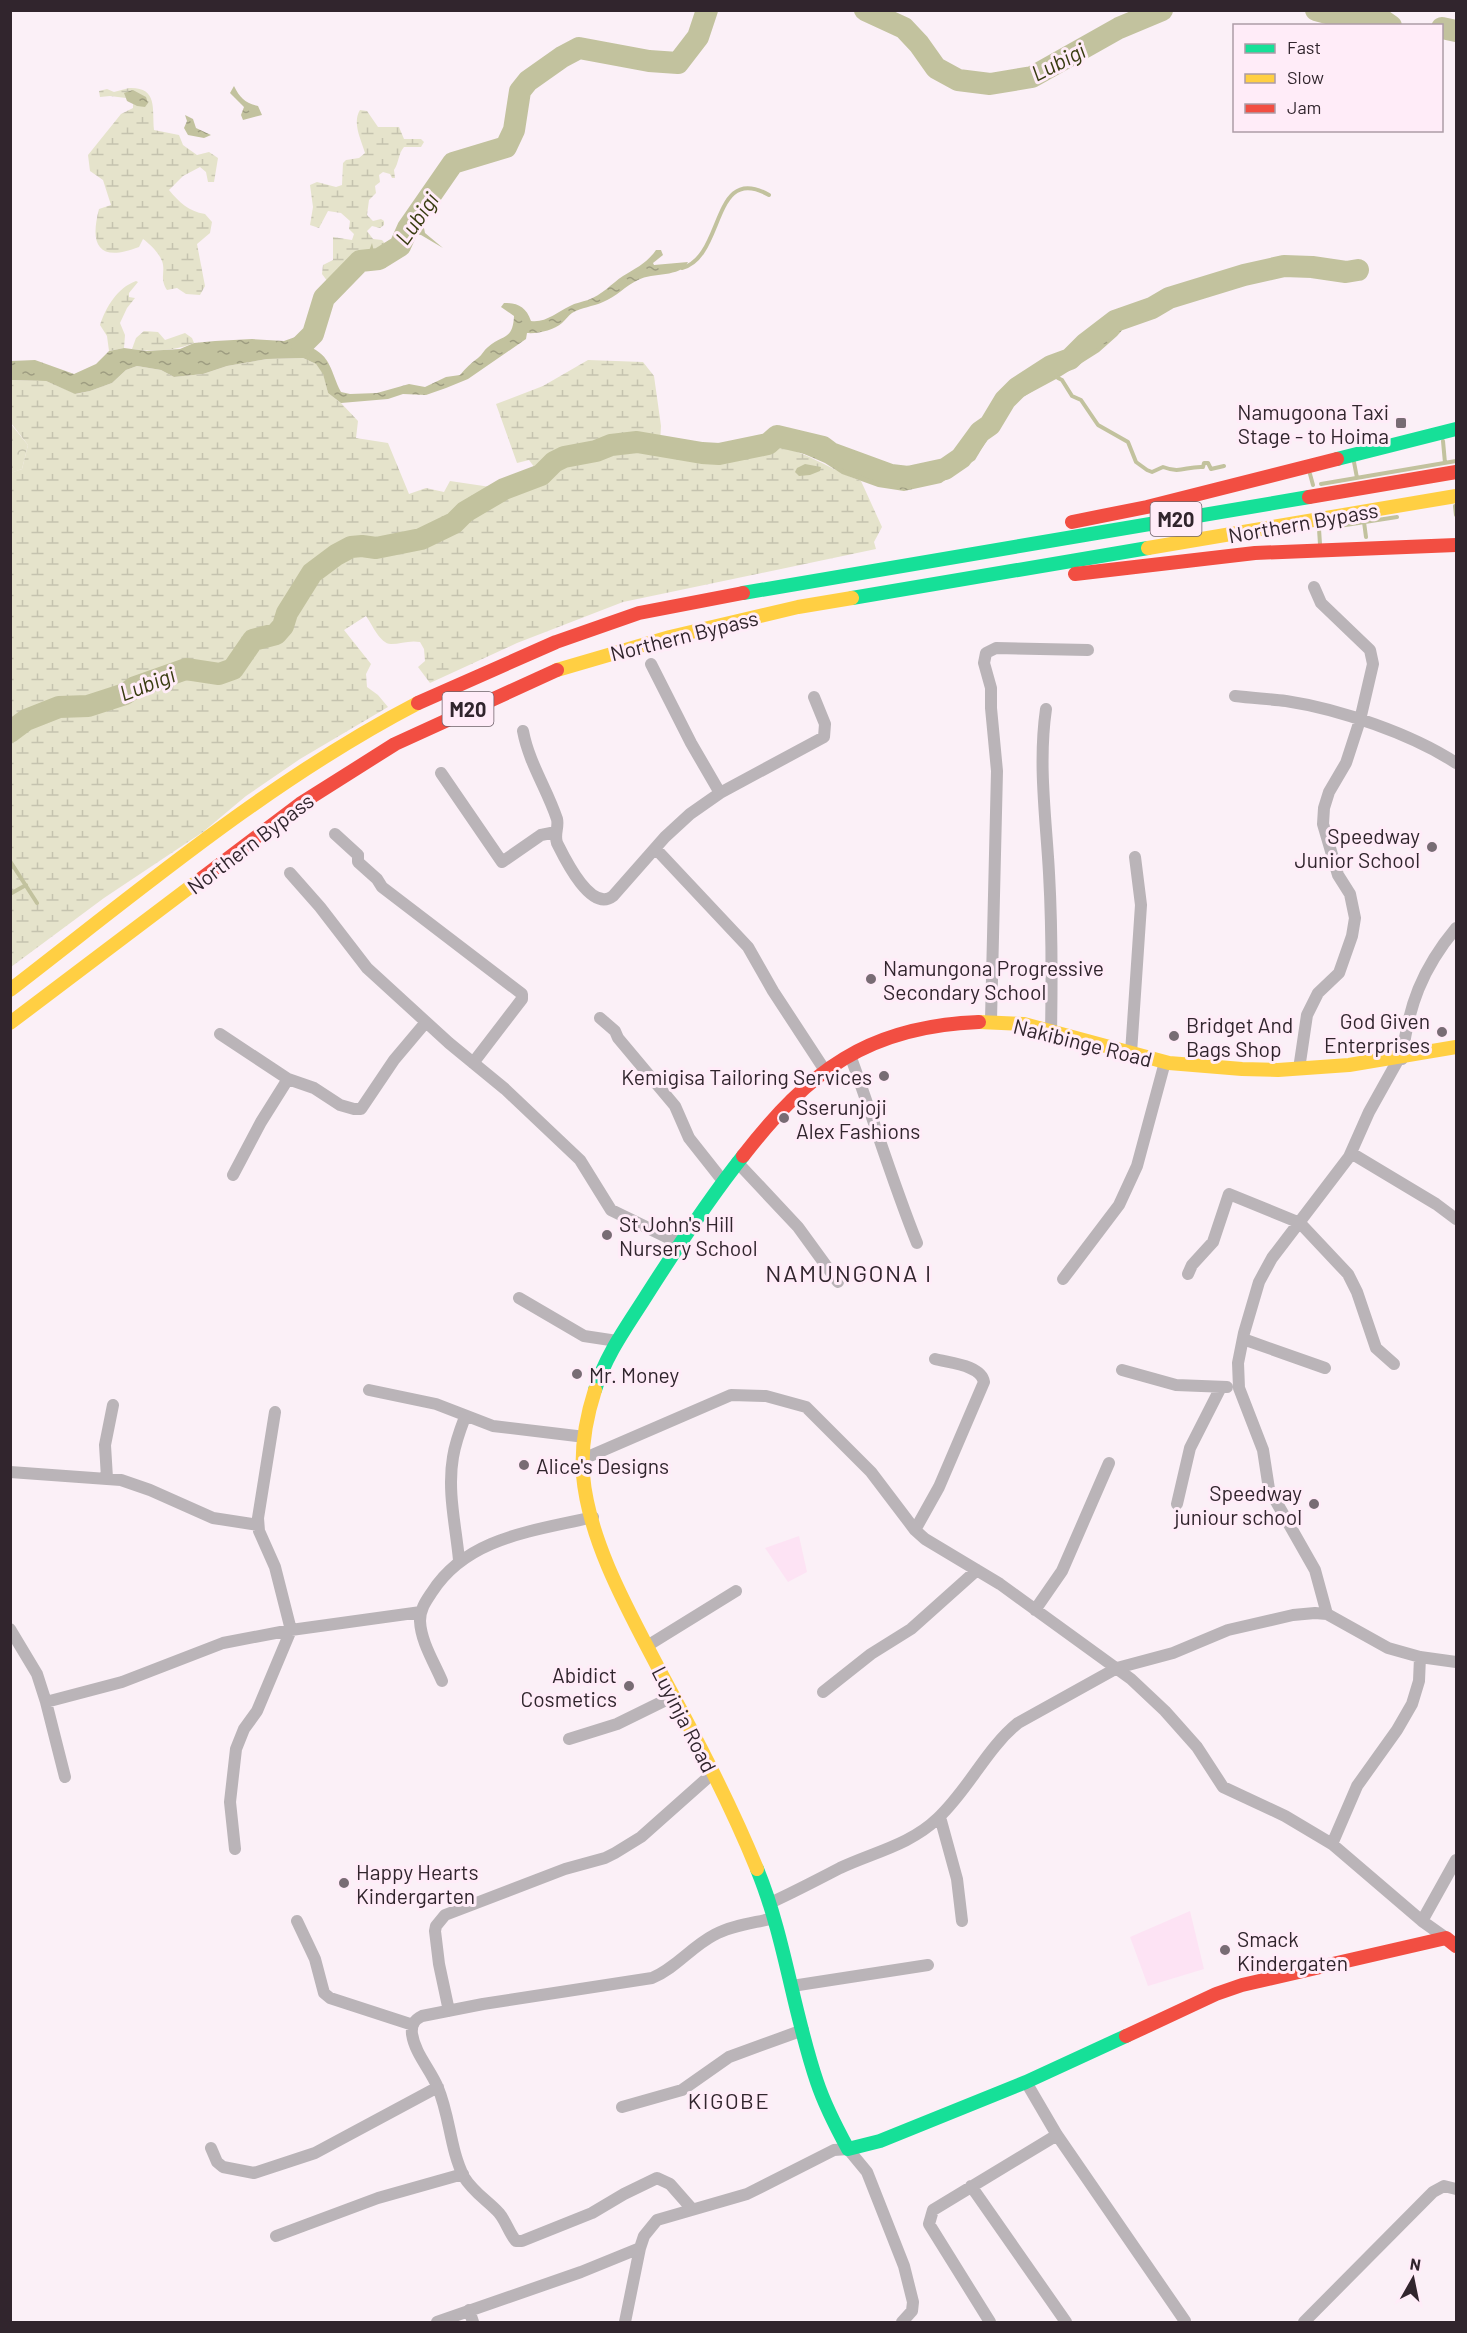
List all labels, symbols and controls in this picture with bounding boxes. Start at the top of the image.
legend [1233,24,1443,132]
water label: Lubigi [1026,36,1090,86]
text: Fast [1287,36,1321,58]
text: Slow [1287,66,1324,88]
text: Jam [1287,96,1321,118]
water label: Lubigi [389,187,443,249]
place label: Namugoona Taxi Stage - to Hoima [1237,399,1389,448]
marker: Namugoona Taxi Stage - to Hoima [1394,416,1408,430]
street label: Northern Bypass [1226,497,1380,547]
road number: M20 [1150,502,1202,536]
street label: Northern Bypass [607,605,761,665]
water label: Lubigi [115,660,179,705]
road number: M20 [442,692,494,726]
street label: Northern Bypass [182,787,318,899]
place label: Speedway Junior School [1295,823,1420,872]
marker: Speedway Junior School [1425,840,1439,854]
place label: Namungona Progressive Secondary School [883,955,1104,1004]
marker: Namungona Progressive Secondary School [864,972,878,986]
place label: God Given Enterprises [1324,1008,1430,1057]
place label: Bridget And Bags Shop [1186,1012,1293,1061]
street label: Nakibinge Road [1011,1013,1155,1071]
marker: God Given Enterprises [1435,1025,1449,1039]
marker: Bridget And Bags Shop [1167,1029,1181,1043]
place label: Kemigisa Tailoring Services [621,1064,872,1089]
marker: Kemigisa Tailoring Services [877,1069,891,1083]
place label: Sserunjoji Alex Fashions [796,1094,920,1143]
marker: Sserunjoji Alex Fashions [777,1111,791,1125]
place label: St John's Hill Nursery School [619,1211,758,1260]
marker: St John's Hill Nursery School [600,1228,614,1242]
district label: NAMUNGONA I [765,1258,933,1287]
place label: Mr. Money [589,1362,680,1387]
marker: Mr. Money [570,1367,584,1381]
place label: Alice's Designs [536,1453,669,1478]
marker: Alice's Designs [517,1458,531,1472]
place label: Speedway juniour school [1173,1480,1302,1529]
marker: Speedway juniour school [1307,1497,1321,1511]
place label: Abidict Cosmetics [520,1662,617,1711]
street label: Luyinja Road [648,1662,722,1776]
marker: Abidict Cosmetics [622,1679,636,1693]
place label: Happy Hearts Kindergarten [356,1859,479,1908]
marker: Happy Hearts Kindergarten [337,1876,351,1890]
place label: Smack Kindergaten [1237,1926,1348,1975]
marker: Smack Kindergaten [1218,1943,1232,1957]
district label: KIGOBE [688,2087,770,2113]
north arrow [1383,2249,1443,2309]
text: N [1409,2253,1422,2274]

